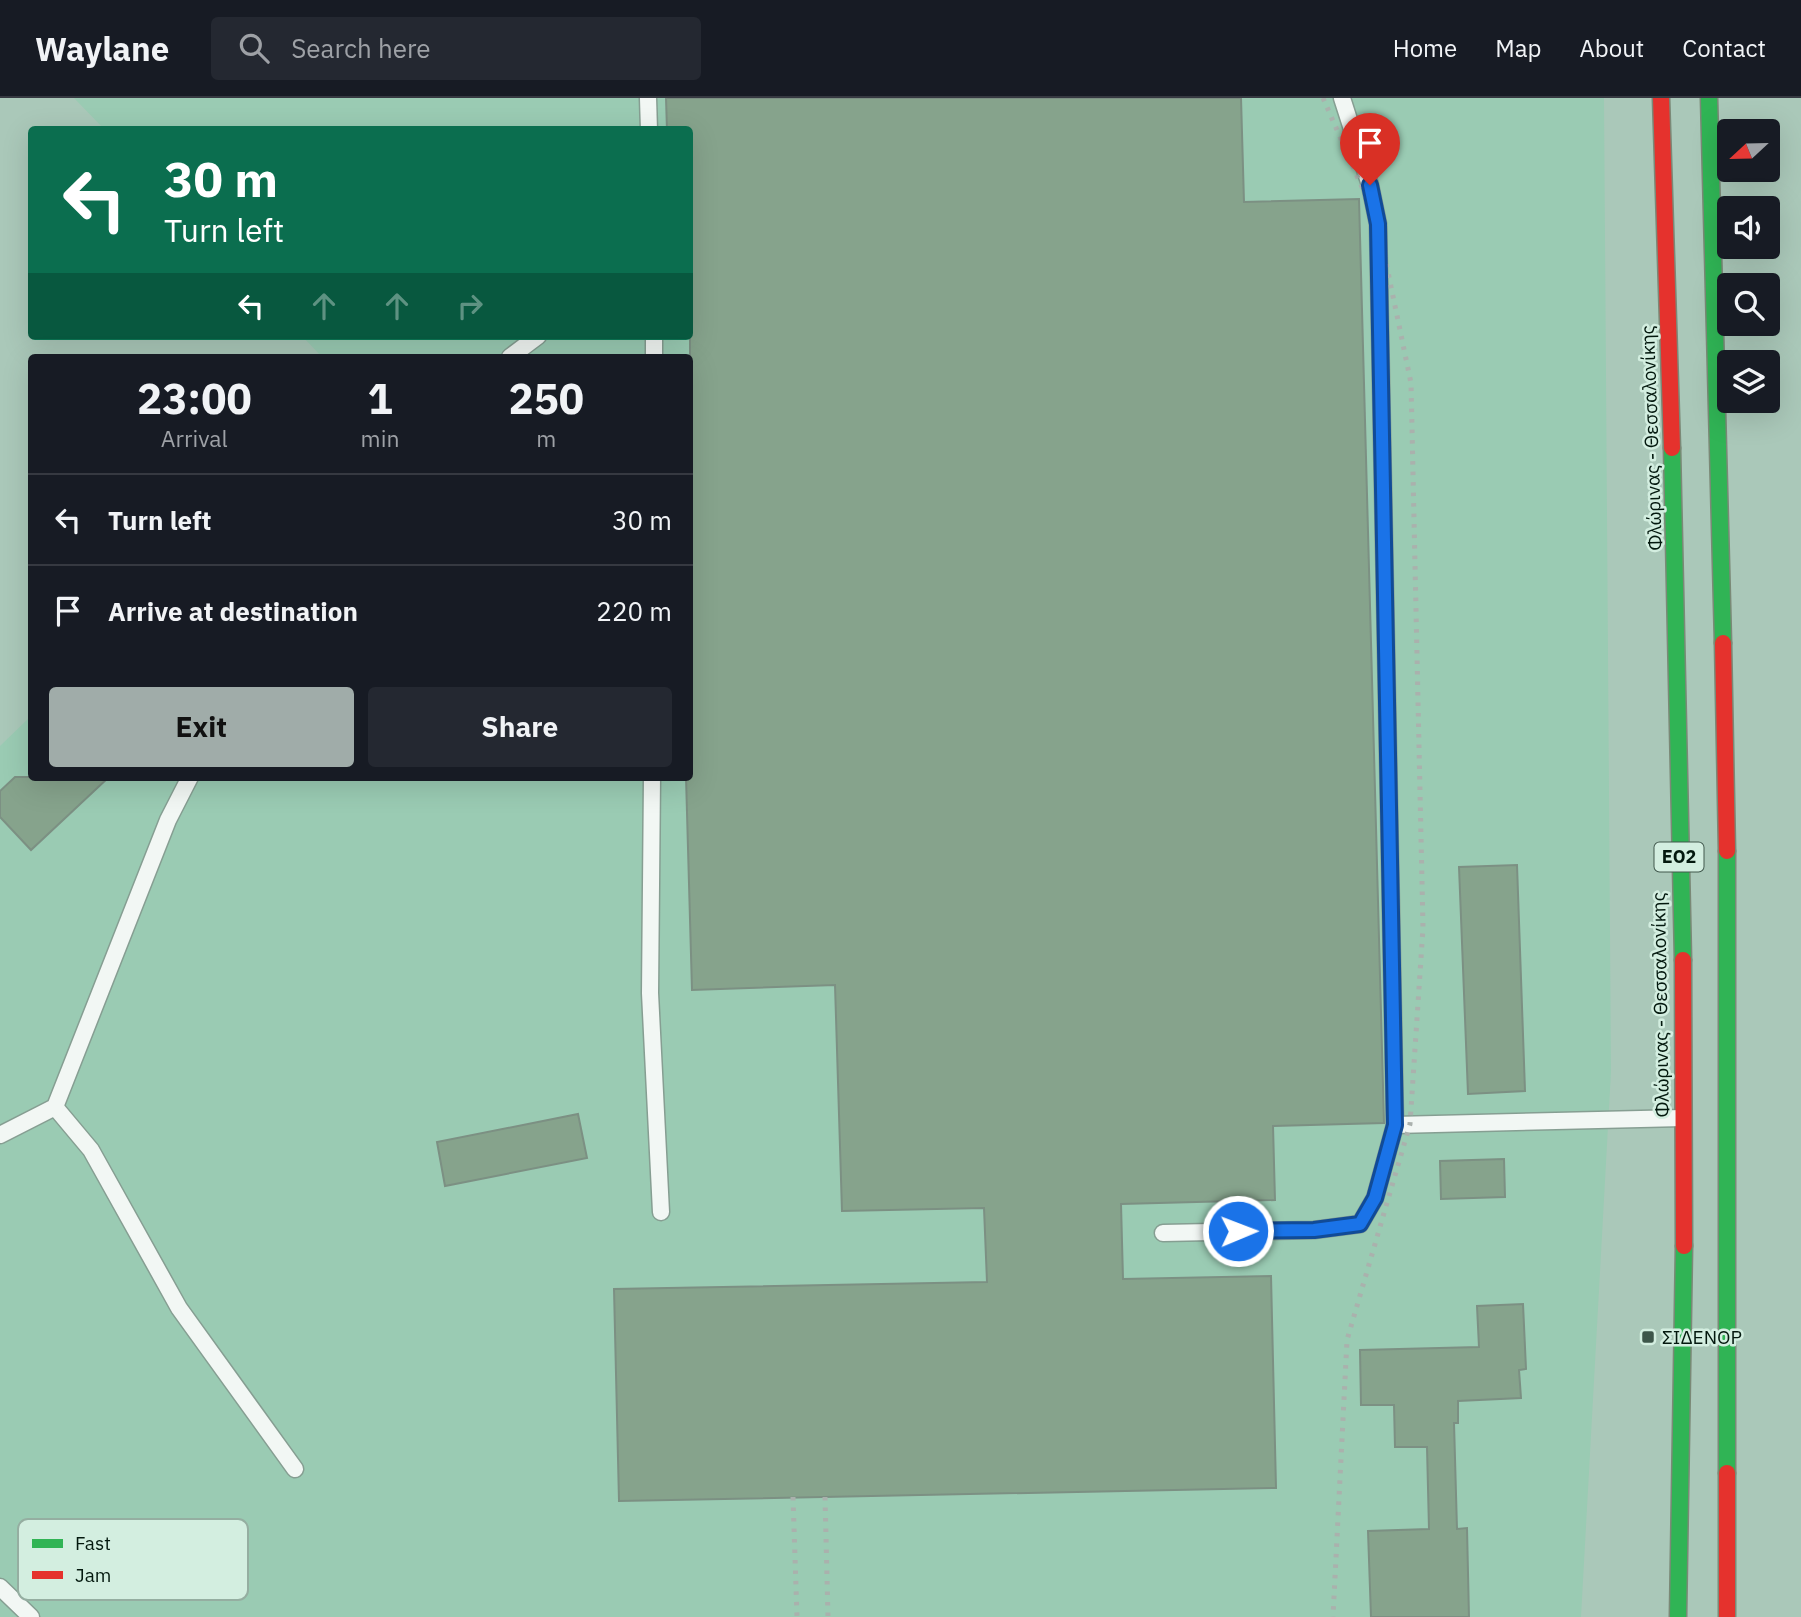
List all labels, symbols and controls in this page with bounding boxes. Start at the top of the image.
search box [211,17,701,80]
text: Waylane [35,27,169,70]
icon: search [235,29,273,67]
text: Search here [291,31,431,65]
text: Home [1393,32,1457,64]
text: Map [1495,32,1541,64]
text: About [1579,32,1644,64]
text: Contact [1682,32,1766,64]
pin [1340,113,1400,185]
north arrow [1717,119,1780,182]
map controls [1717,119,1780,413]
icon: arrive [1351,124,1389,162]
text: 30 m [164,147,278,210]
icon: left [49,154,140,245]
button: sound [1717,196,1780,259]
text: Turn left [164,209,284,251]
button: search [1717,273,1780,336]
icon: left [232,287,270,325]
icon: ahead [305,287,343,325]
icon: ahead [378,287,416,325]
icon: right [451,287,489,325]
street label: Φλώρινας - Θεσσαλονίκης [1635,325,1667,551]
button: layers [1717,350,1780,413]
text: 23:00 [137,371,252,426]
text: 1 [367,371,393,426]
text: 250 [508,371,584,426]
text: Arrival [161,423,228,453]
text: min [361,423,399,453]
text: m [536,423,556,453]
icon: left [49,501,87,539]
text: Turn left [108,503,211,537]
text: 30 m [612,503,672,537]
icon: arrive [49,592,87,630]
text: Arrive at destination [108,594,358,628]
text: 220 m [596,594,672,628]
button: Exit [49,687,354,767]
button: Share [368,687,672,767]
road number: ΕΟ2 [1654,842,1704,872]
street label: Φλώρινας - Θεσσαλονίκης [1646,892,1674,1118]
position arrow [1201,1194,1275,1268]
place label: ΣΙΔΕΝΟΡ [1662,1325,1742,1349]
marker: ΣΙΔΕΝΟΡ [1640,1329,1656,1345]
legend [18,1519,248,1600]
text: Fast [75,1531,111,1555]
text: Jam [75,1563,111,1587]

